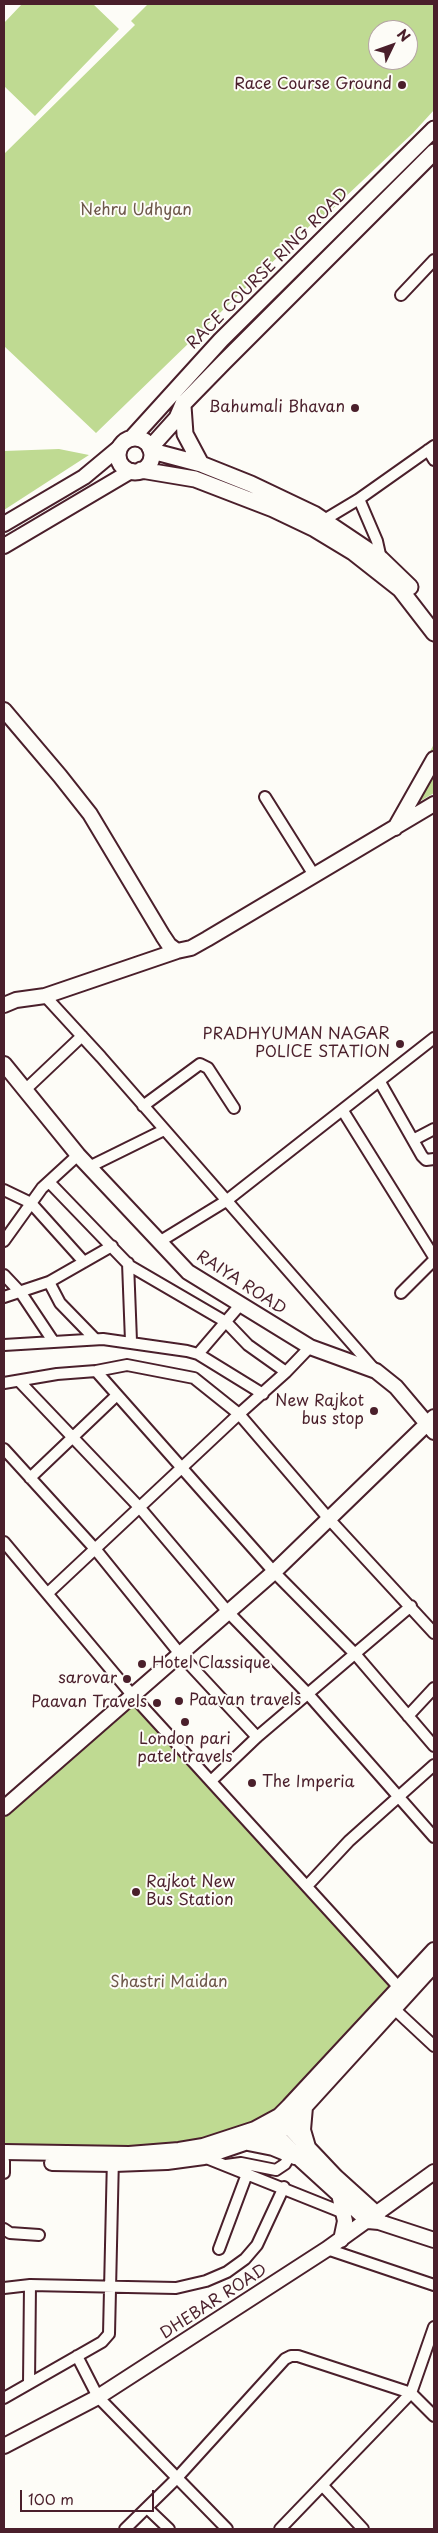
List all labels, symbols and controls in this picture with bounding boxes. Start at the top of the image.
north arrow [368,20,418,70]
text: N [392,24,415,46]
place label: Race Course Ground [234,75,392,95]
marker: Race Course Ground [396,79,408,91]
street label: RACE COURSE RING ROAD [183,184,353,354]
park label: Nehru Udhyan [80,201,192,221]
place label: Bahumali Bhavan [209,398,345,418]
marker: Bahumali Bhavan [349,402,361,414]
place label: PRADHYUMAN NAGAR POLICE STATION [203,1025,390,1063]
marker: PRADHYUMAN NAGAR POLICE STATION [394,1038,406,1050]
street label: RAIYA ROAD [193,1247,289,1319]
place label: New Rajkot bus stop [275,1392,364,1430]
marker: New Rajkot bus stop [368,1405,380,1417]
place label: Hotel Classique [152,1654,271,1674]
marker: Hotel Classique [136,1658,148,1670]
place label: sarovar [58,1669,117,1689]
marker: sarovar [121,1673,133,1685]
place label: Paavan travels [189,1691,301,1711]
place label: Paavan Travels [31,1693,147,1713]
marker: Paavan travels [173,1695,185,1707]
marker: Paavan Travels [151,1697,163,1709]
marker: London pari patel travels [179,1716,191,1728]
place label: London pari patel travels [137,1730,233,1768]
place label: The Imperia [262,1773,355,1793]
marker: The Imperia [246,1777,258,1789]
place label: Rajkot New Bus Station [146,1873,235,1911]
marker: Rajkot New Bus Station [130,1886,142,1898]
park label: Shastri Maidan [110,1973,228,1993]
street label: DHEBAR ROAD [157,2260,271,2344]
scale bar [22,2480,156,2512]
text: 100 m [28,2487,74,2510]

